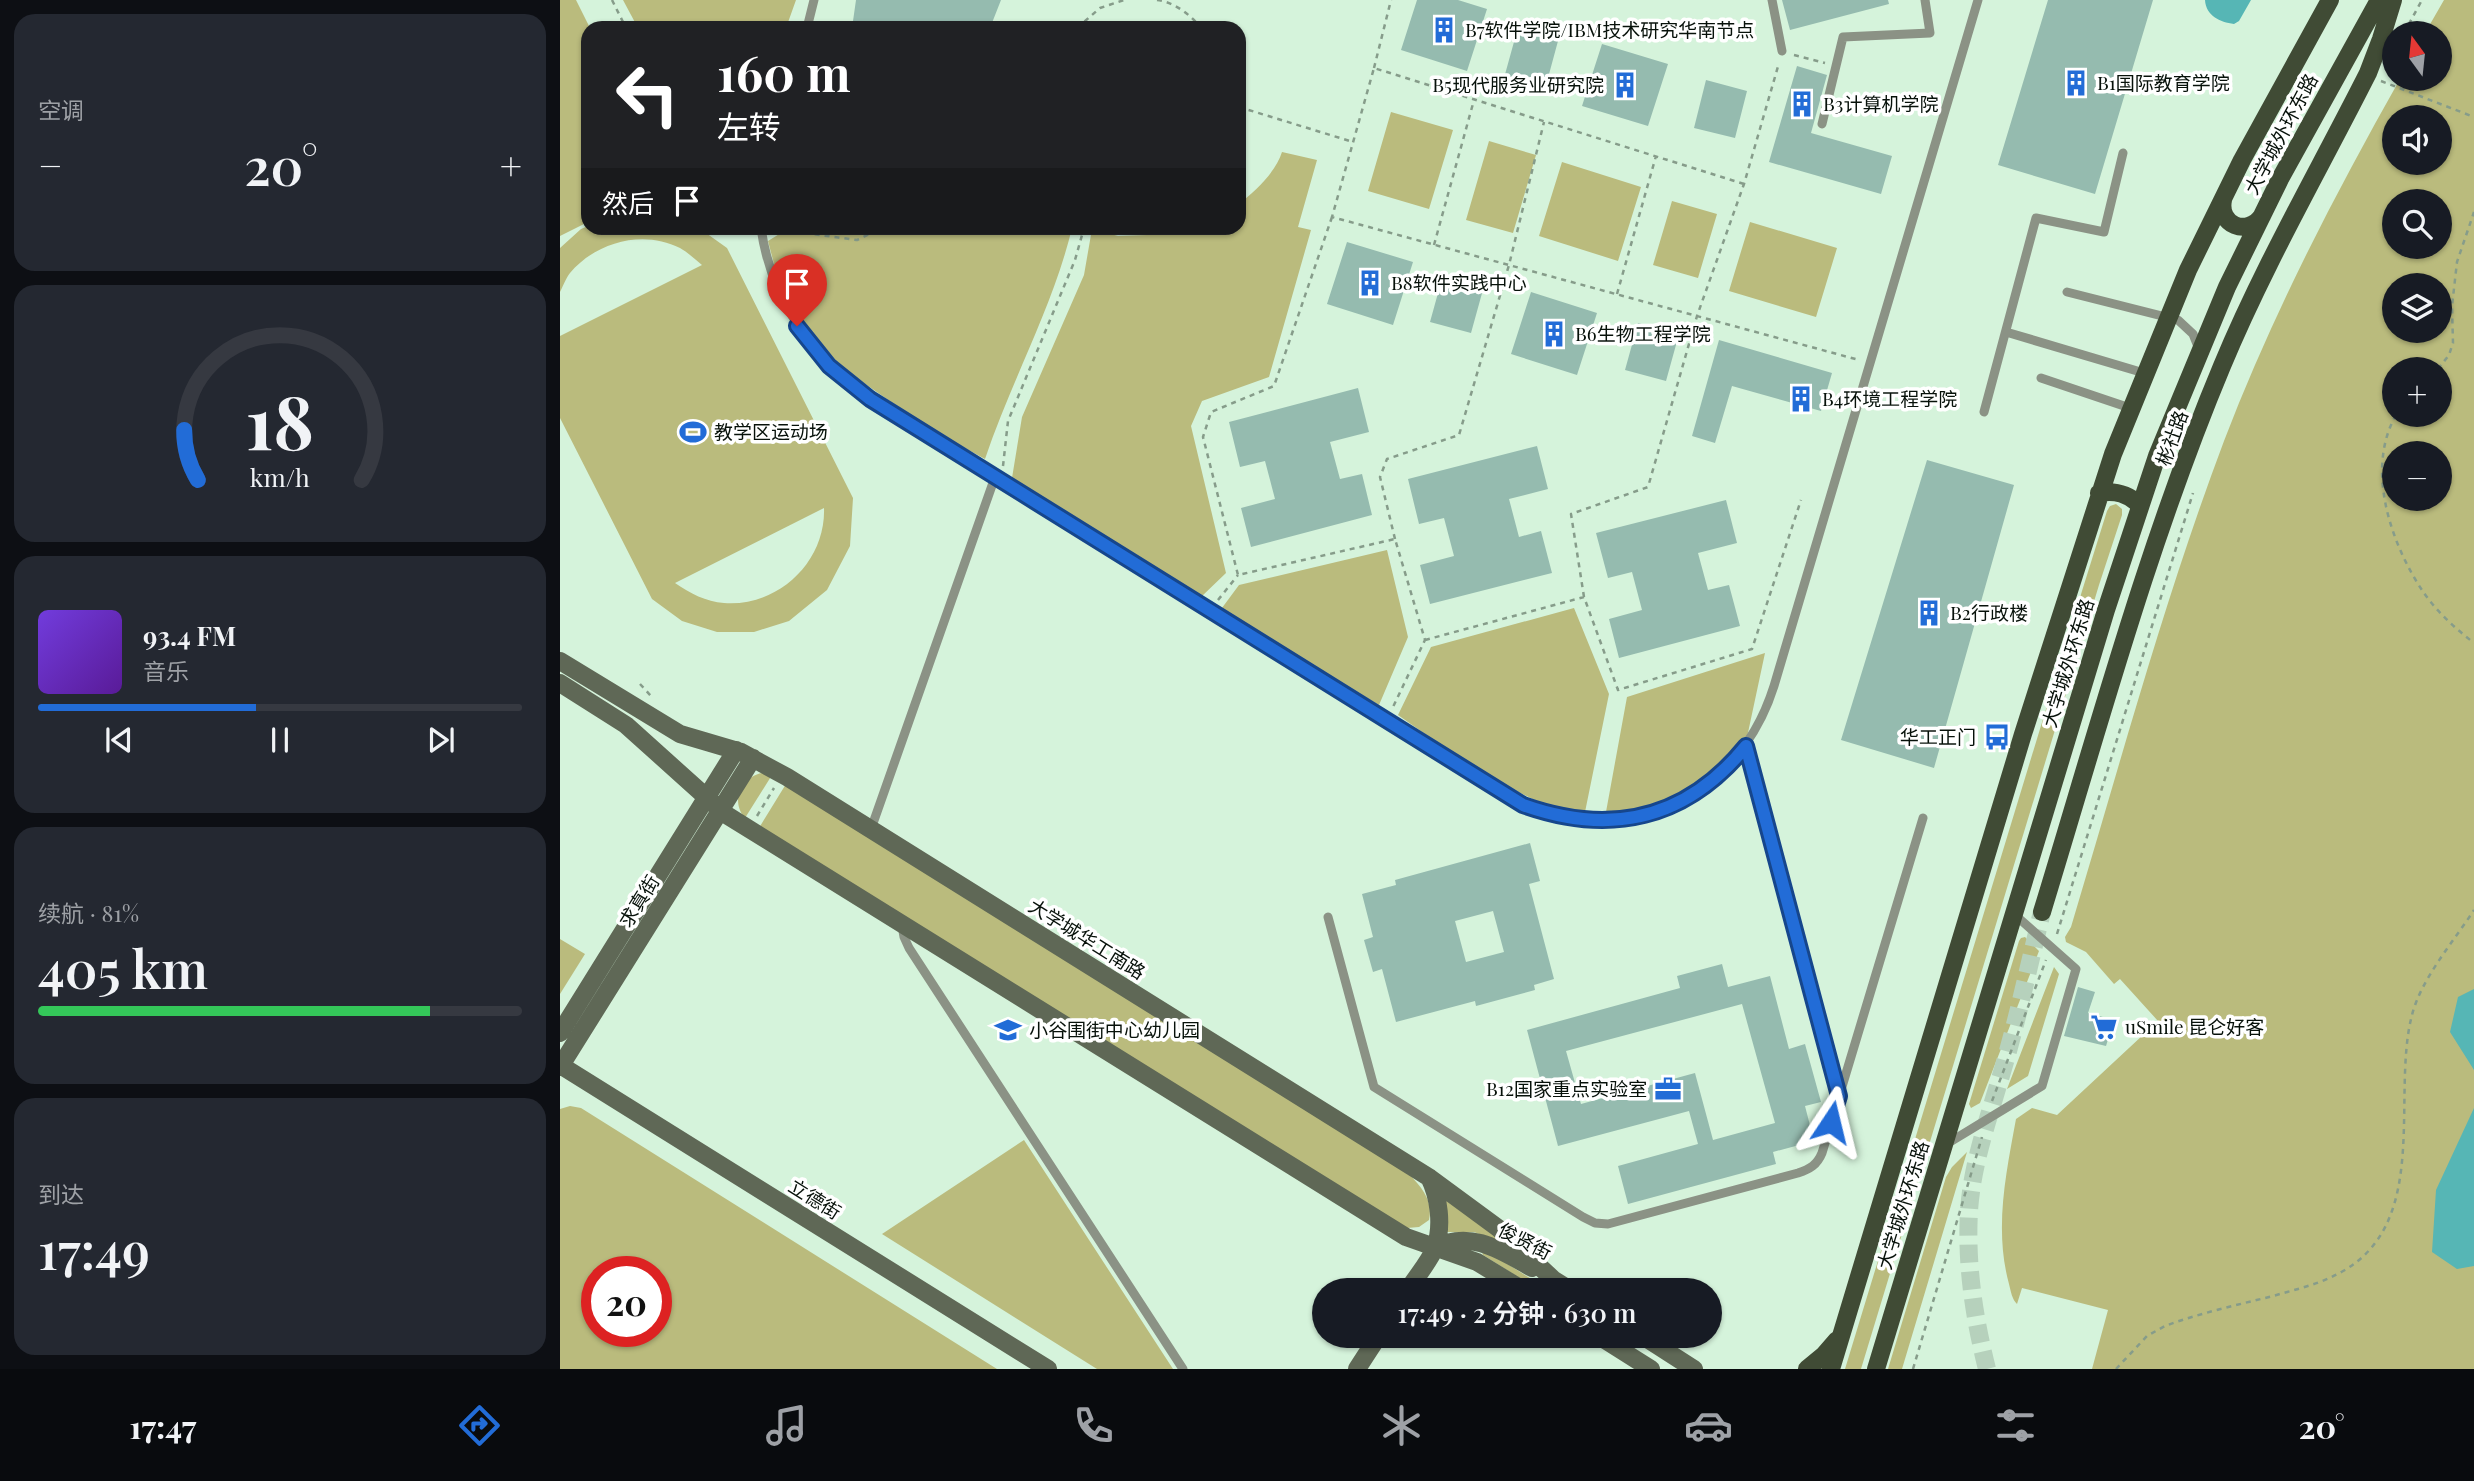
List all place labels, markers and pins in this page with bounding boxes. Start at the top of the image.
building icon: B7软件学院/IBM技术研究华南节点 [1429,15,1459,45]
place label: B7软件学院/IBM技术研究华南节点 [1465,16,1754,42]
building icon: B1国际教育学院 [2061,68,2091,98]
place label: B1国际教育学院 [2097,69,2230,95]
building icon: B5现代服务业研究院 [1610,70,1640,100]
place label: B5现代服务业研究院 [1432,71,1604,97]
building icon: B3计算机学院 [1787,89,1817,119]
place label: B3计算机学院 [1823,90,1938,116]
pin [767,254,827,326]
building icon: B8软件实践中心 [1355,268,1385,298]
place label: B8软件实践中心 [1391,269,1527,295]
building icon: B6生物工程学院 [1539,319,1569,349]
place label: B6生物工程学院 [1575,320,1711,346]
building icon: B4环境工程学院 [1786,384,1816,414]
place label: B4环境工程学院 [1822,385,1957,411]
sports icon: 教学区运动场 [678,417,708,447]
place label: 教学区运动场 [714,418,828,444]
building icon: B2行政楼 [1914,598,1944,628]
place label: B2行政楼 [1950,599,2028,625]
bus stop icon: 华工正门 [1982,722,2012,752]
place label: 华工正门 [1900,723,1976,749]
supermarket icon: uSmile 昆仑好客 [2089,1012,2119,1042]
place label: uSmile 昆仑好客 [2125,1013,2264,1039]
school or university icon: 小谷围街中心幼儿园 [993,1015,1023,1045]
place label: 小谷围街中心幼儿园 [1029,1016,1200,1042]
office icon: B12国家重点实验室 [1653,1074,1683,1104]
place label: B12国家重点实验室 [1486,1075,1647,1101]

